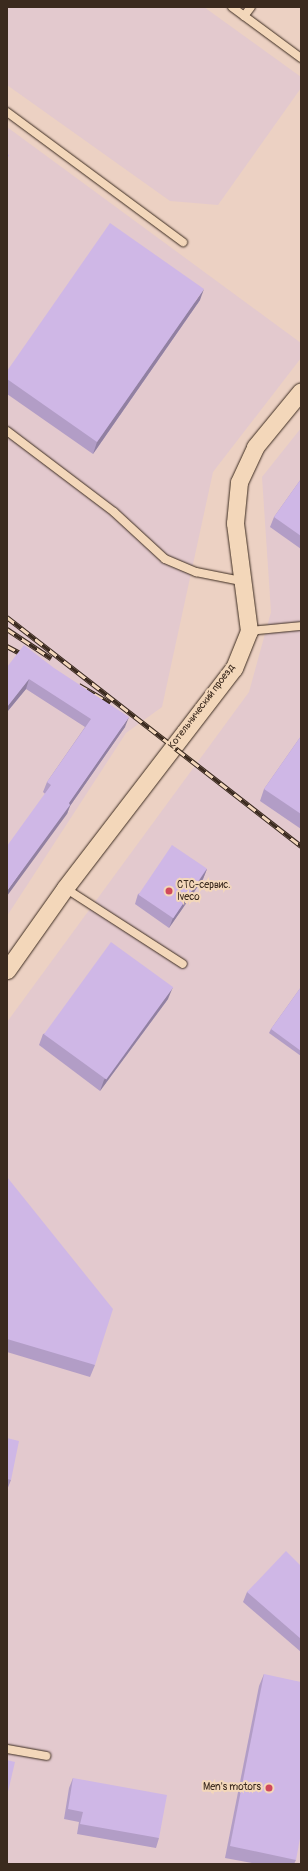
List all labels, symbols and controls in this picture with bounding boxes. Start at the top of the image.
street label: Котельнический проезд [166,662,238,752]
place label: СТС-сервис. Iveco [177,879,231,902]
marker: СТС-сервис. Iveco [164,886,174,896]
place label: Men's motors [203,1782,261,1794]
marker: Men's motors [264,1783,274,1793]

